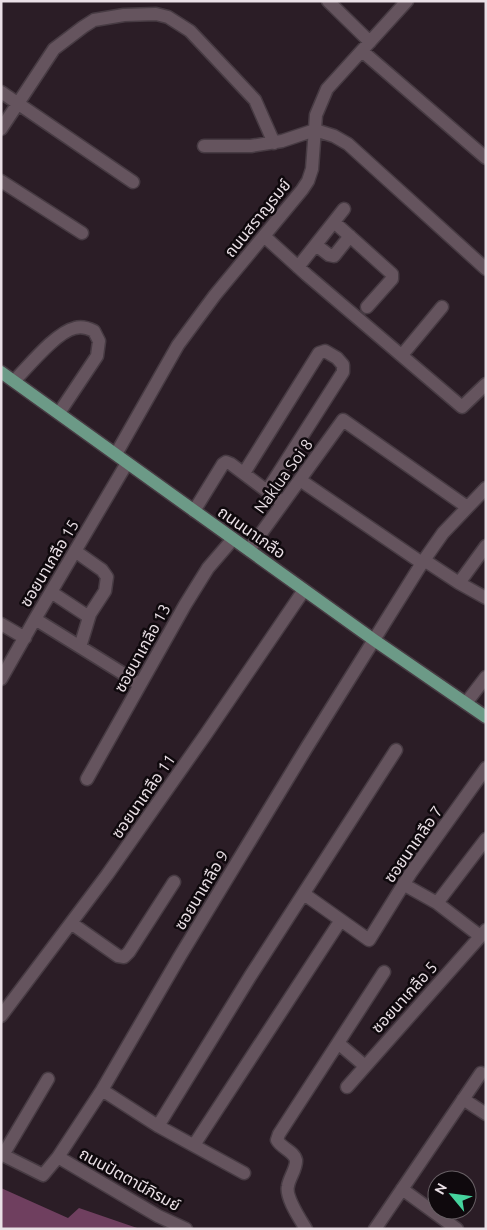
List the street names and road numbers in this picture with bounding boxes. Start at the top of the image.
street label: ถนนสราญรมย์ [220,176,294,260]
street label: Naklua Soi 8 [250,435,316,517]
street label: ถนนนาเกลือ [215,502,289,562]
street label: ซอยนาเกลือ 15 [16,516,82,610]
street label: ซอยนาเกลือ 13 [110,601,174,695]
street label: ซอยนาเกลือ 11 [107,751,179,841]
street label: ซอยนาเกลือ 7 [380,802,446,886]
street label: ซอยนาเกลือ 9 [170,847,232,933]
street label: ซอยนาเกลือ 5 [367,958,441,1036]
street label: ถนนปัตตานีภิรมย์ [76,1144,184,1214]

